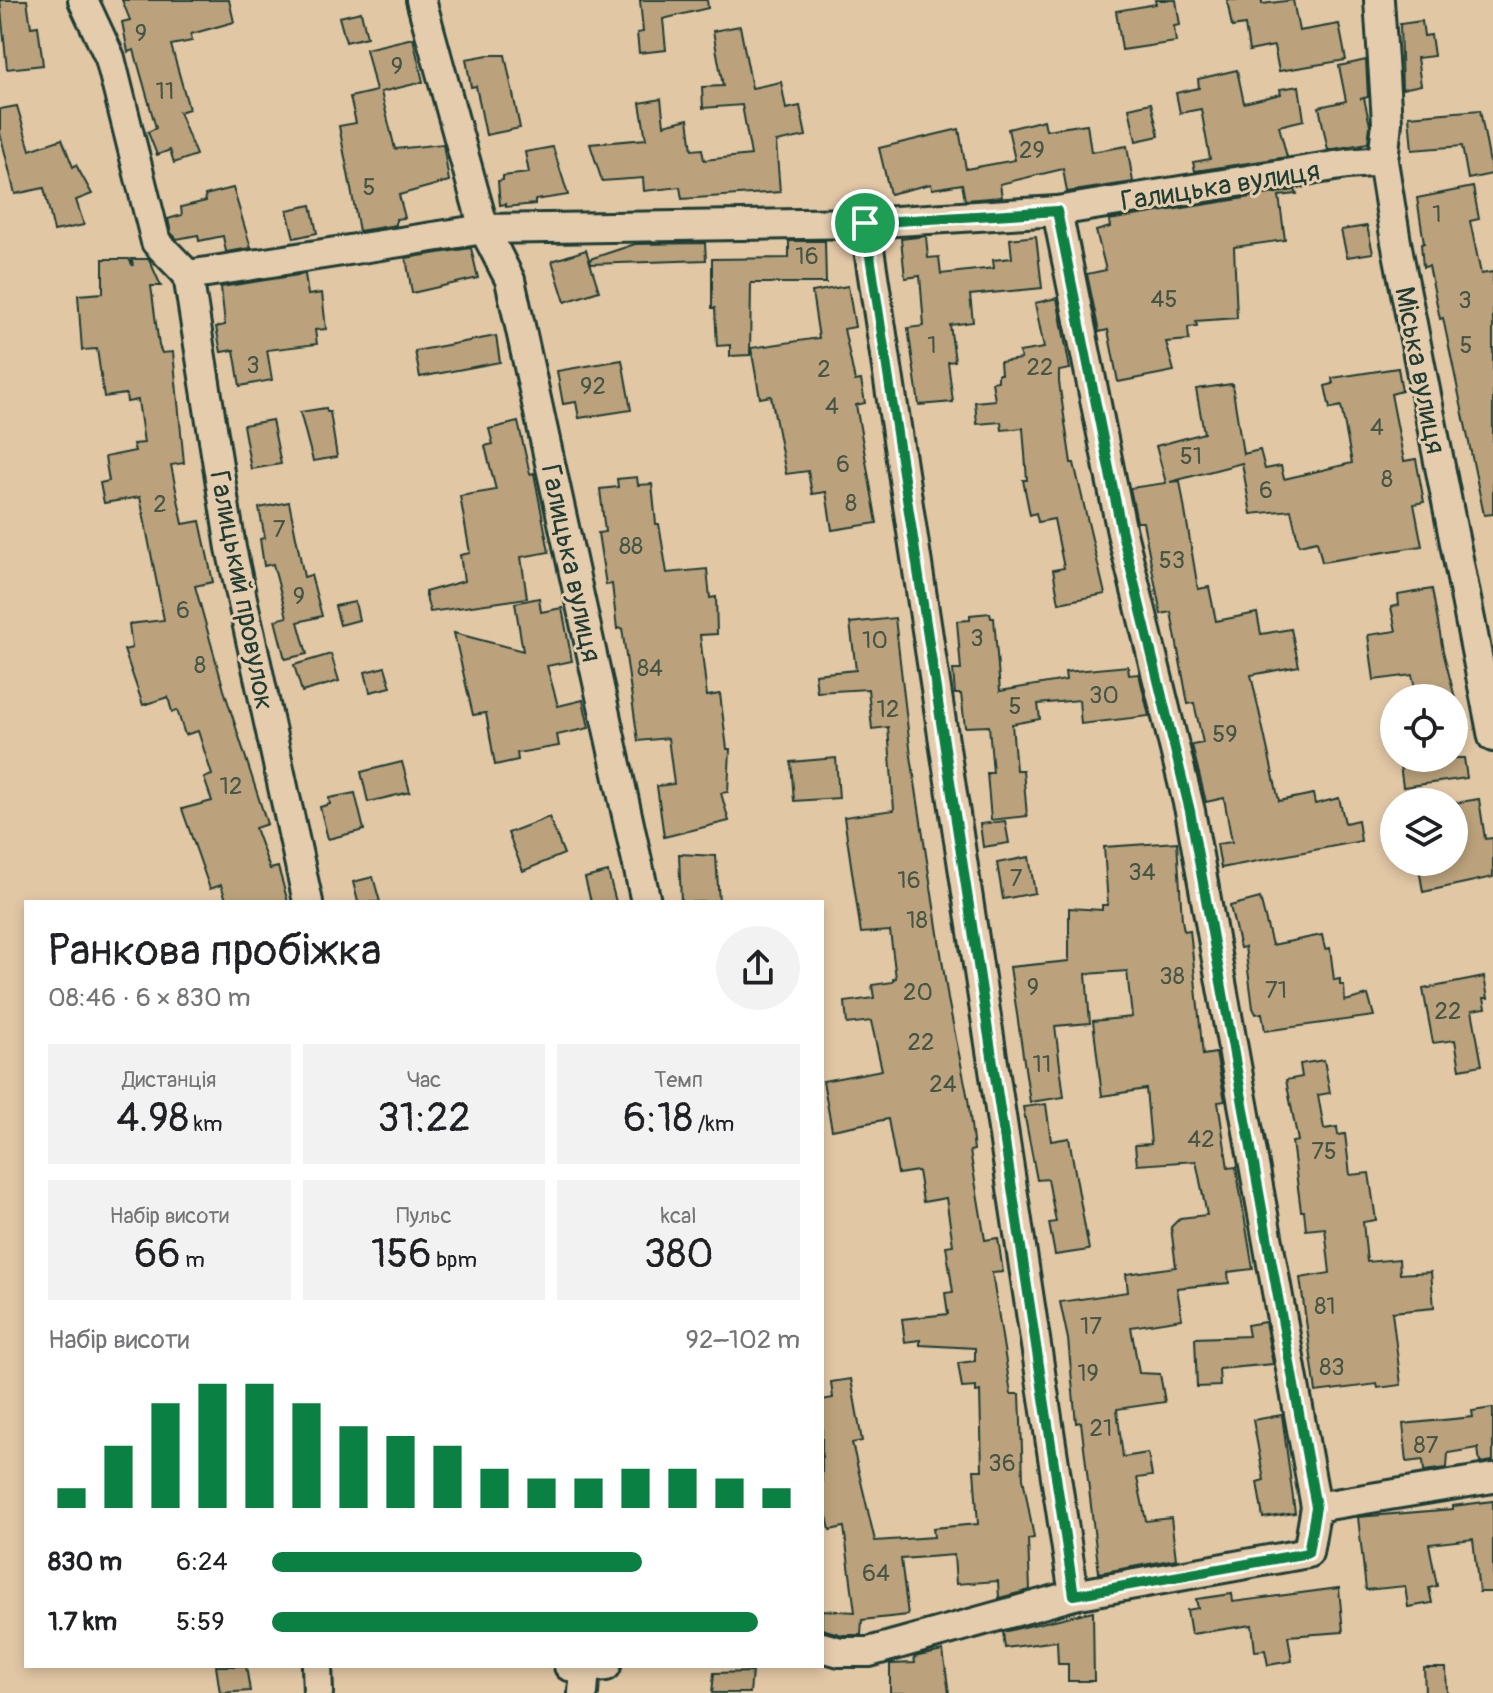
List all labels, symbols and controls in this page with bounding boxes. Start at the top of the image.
house number: 9 [135,19,147,48]
house number: 9 [391,52,403,81]
house number: 11 [156,77,174,106]
house number: 29 [1019,136,1045,165]
street label: Галицька вулиця [1118,153,1322,220]
house number: 5 [362,173,376,202]
pin [831,189,899,257]
house number: 1 [1432,200,1442,229]
icon: arrive [843,201,887,245]
house number: 16 [795,242,819,271]
street label: Міська вулиця [1386,284,1453,457]
house number: 45 [1151,285,1177,314]
house number: 3 [1458,286,1472,315]
house number: 1 [927,331,937,360]
house number: 5 [1459,331,1473,360]
house number: 3 [246,351,260,380]
house number: 22 [1027,353,1053,382]
house number: 2 [817,355,831,384]
house number: 92 [580,372,606,401]
house number: 4 [825,392,839,421]
house number: 4 [1370,413,1384,442]
house number: 51 [1180,442,1202,471]
house number: 6 [836,450,850,479]
street label: Галицька вулиця [532,461,609,665]
house number: 8 [1381,465,1393,494]
street label: Галицький провулок [201,468,282,713]
house number: 6 [1259,476,1273,505]
house number: 8 [845,489,857,518]
house number: 2 [153,490,167,519]
house number: 7 [273,515,286,544]
house number: 88 [619,532,643,561]
house number: 53 [1159,546,1185,575]
house number: 9 [293,582,305,611]
house number: 6 [176,596,190,625]
house number: 3 [970,624,984,653]
house number: 10 [862,626,888,655]
house number: 8 [194,651,206,680]
house number: 84 [637,654,663,683]
house number: 30 [1089,681,1119,710]
map controls [1380,684,1468,876]
button: locate [1380,684,1468,772]
house number: 5 [1008,692,1022,721]
house number: 12 [877,695,899,724]
house number: 59 [1212,720,1238,749]
house number: 12 [220,772,242,801]
button: layers [1380,788,1468,876]
house number: 34 [1128,858,1156,887]
house number: 7 [1010,864,1023,893]
house number: 16 [897,866,921,895]
house number: 18 [906,906,928,935]
text: Ранкова пробіжка [48,924,381,979]
button: share [716,926,800,1010]
house number: 38 [1159,962,1185,991]
house number: 9 [1027,973,1039,1002]
house number: 71 [1265,976,1287,1005]
house number: 20 [903,978,933,1007]
text: 08:46 · 6 × 830 m [48,982,251,1014]
house number: 22 [1435,997,1461,1026]
house number: 22 [908,1028,934,1057]
house number: 11 [1033,1050,1051,1079]
text: Дистанція [122,1066,216,1094]
text: Час [407,1066,441,1094]
text: Темп [654,1066,703,1094]
house number: 24 [929,1070,957,1099]
text: 4.98 [116,1094,189,1143]
text: 31:22 [377,1094,471,1143]
text: 6:18 [623,1094,693,1143]
text: km [189,1110,222,1138]
text: /km [693,1110,734,1138]
house number: 42 [1187,1125,1215,1154]
house number: 75 [1311,1137,1337,1166]
text: Набір висоти [110,1202,229,1230]
text: Пульс [396,1202,452,1230]
text: kcal [661,1202,697,1230]
text: 66 [134,1230,180,1279]
text: 156 [371,1230,432,1279]
text: 380 [644,1230,714,1279]
text: m [180,1246,205,1274]
text: bpm [432,1246,477,1274]
house number: 81 [1314,1292,1336,1321]
house number: 17 [1080,1312,1102,1341]
text: Набір висоти [48,1324,189,1356]
text: 92–102 m [686,1324,800,1356]
house number: 83 [1319,1353,1345,1382]
house number: 19 [1077,1359,1099,1388]
house number: 21 [1090,1414,1112,1443]
house number: 87 [1414,1431,1439,1460]
house number: 36 [988,1449,1016,1478]
text: 830 m [48,1546,122,1578]
text: 6:24 [176,1546,228,1578]
house number: 64 [862,1559,890,1588]
text: 1.7 km [48,1606,117,1638]
text: 5:59 [176,1606,225,1638]

